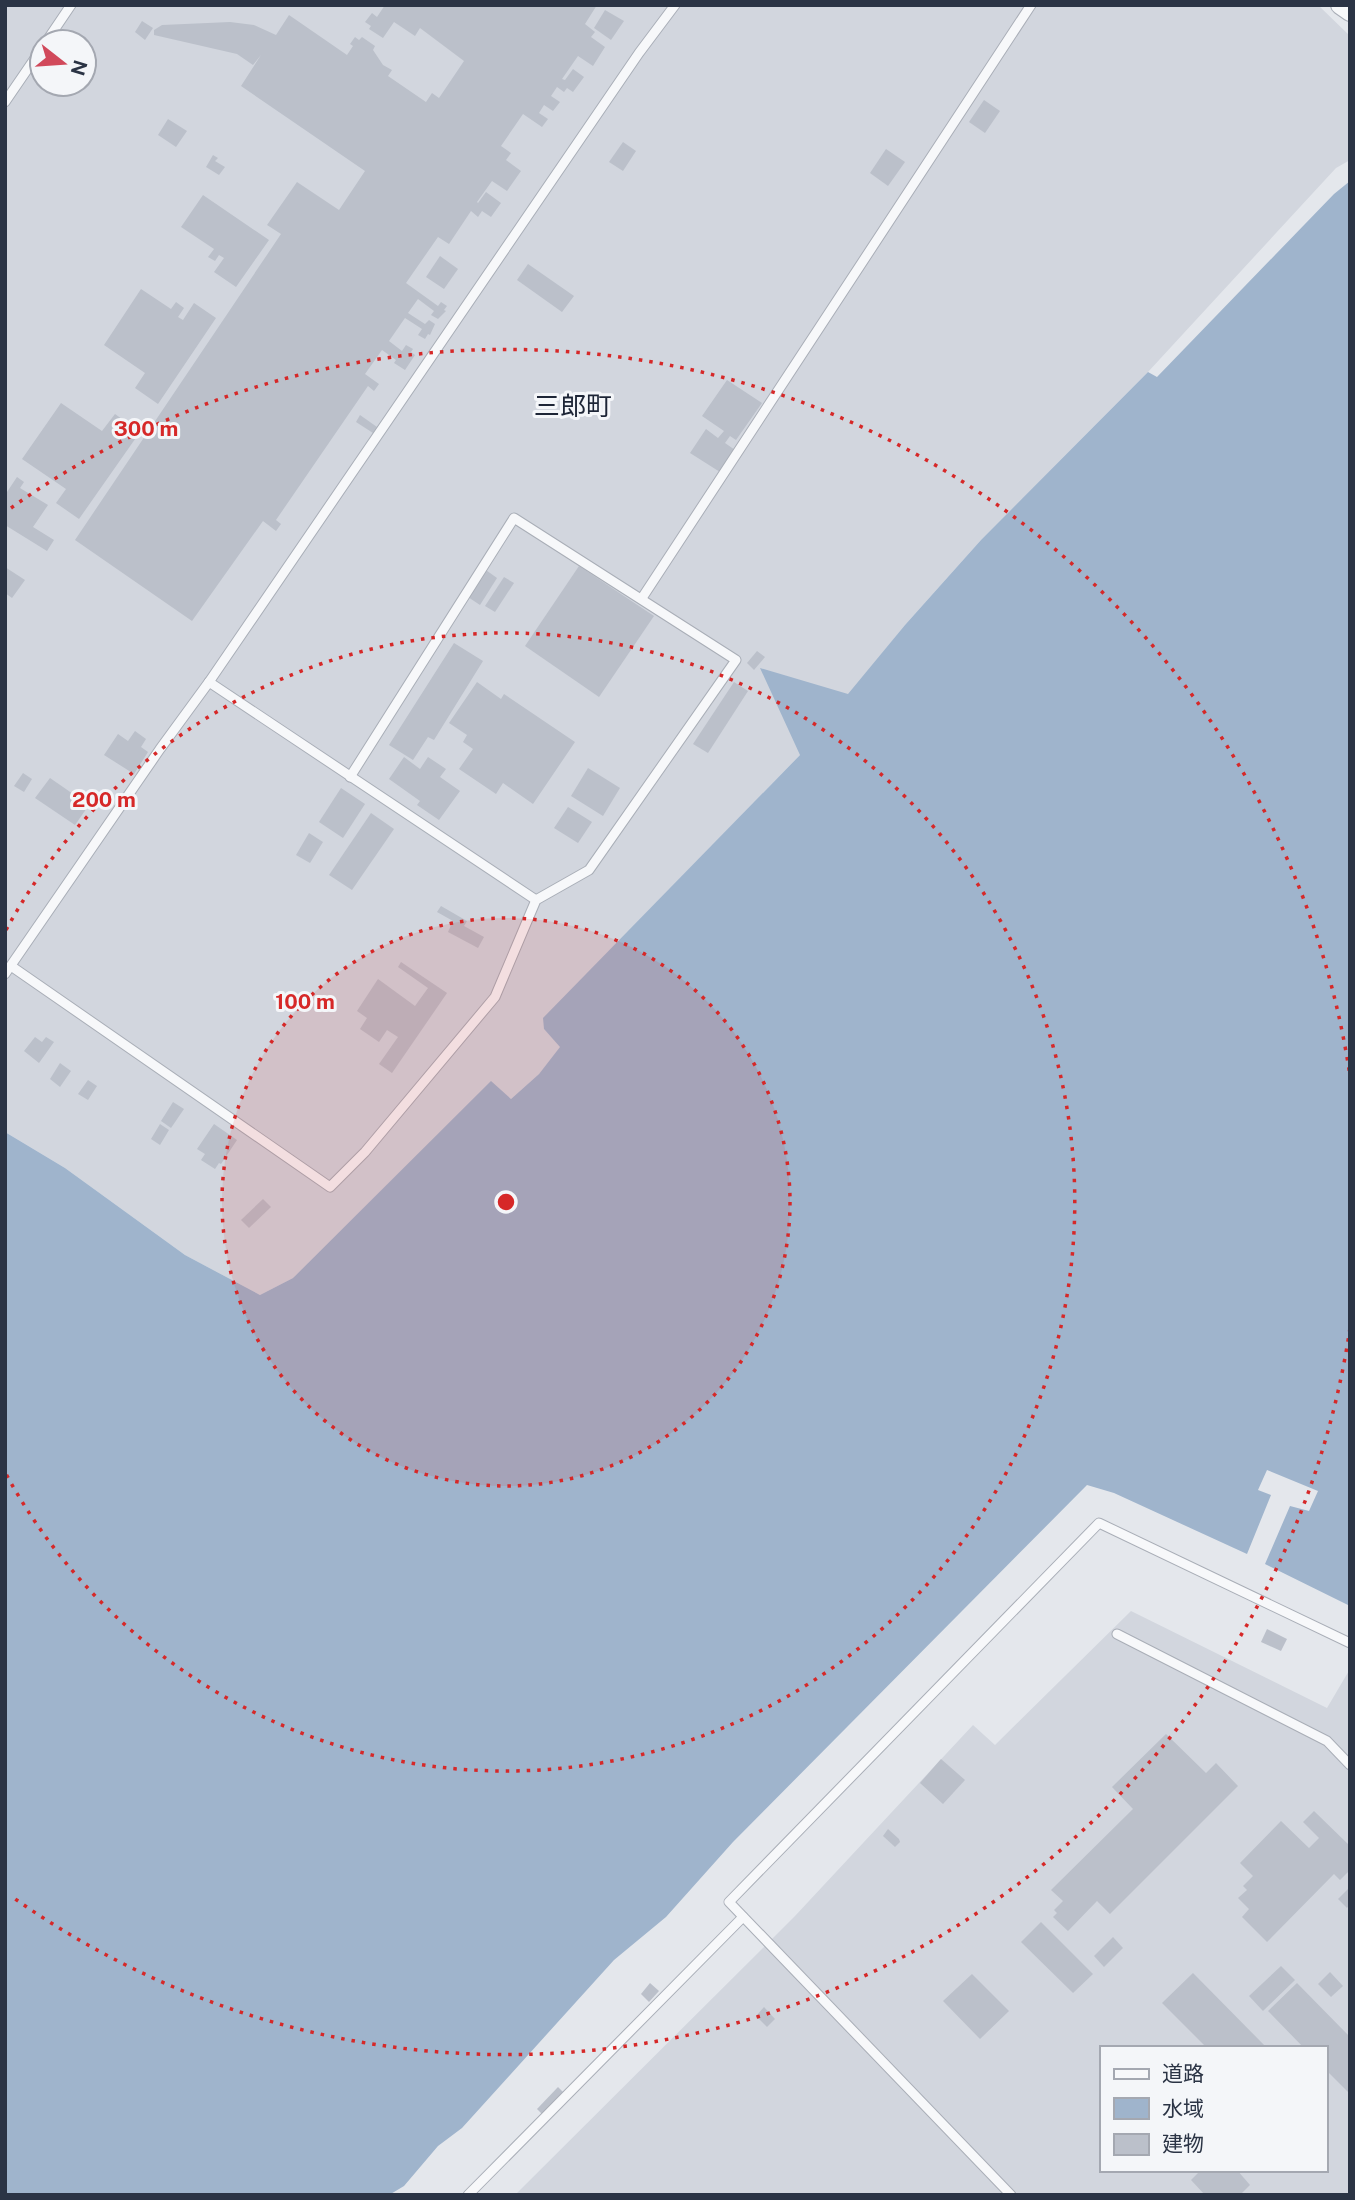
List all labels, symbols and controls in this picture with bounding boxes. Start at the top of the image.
north arrow [28,28,98,98]
text: N [67,58,92,78]
district label: 三郎町 [534,390,612,421]
text: 300 m [114,416,178,441]
text: 200 m [72,787,136,812]
text: 100 m [275,989,335,1014]
centre of rings [494,1190,518,1214]
legend [1100,2046,1327,2172]
text: 道路 [1162,2061,1204,2086]
text: 水域 [1162,2096,1204,2121]
text: 建物 [1162,2131,1204,2156]

